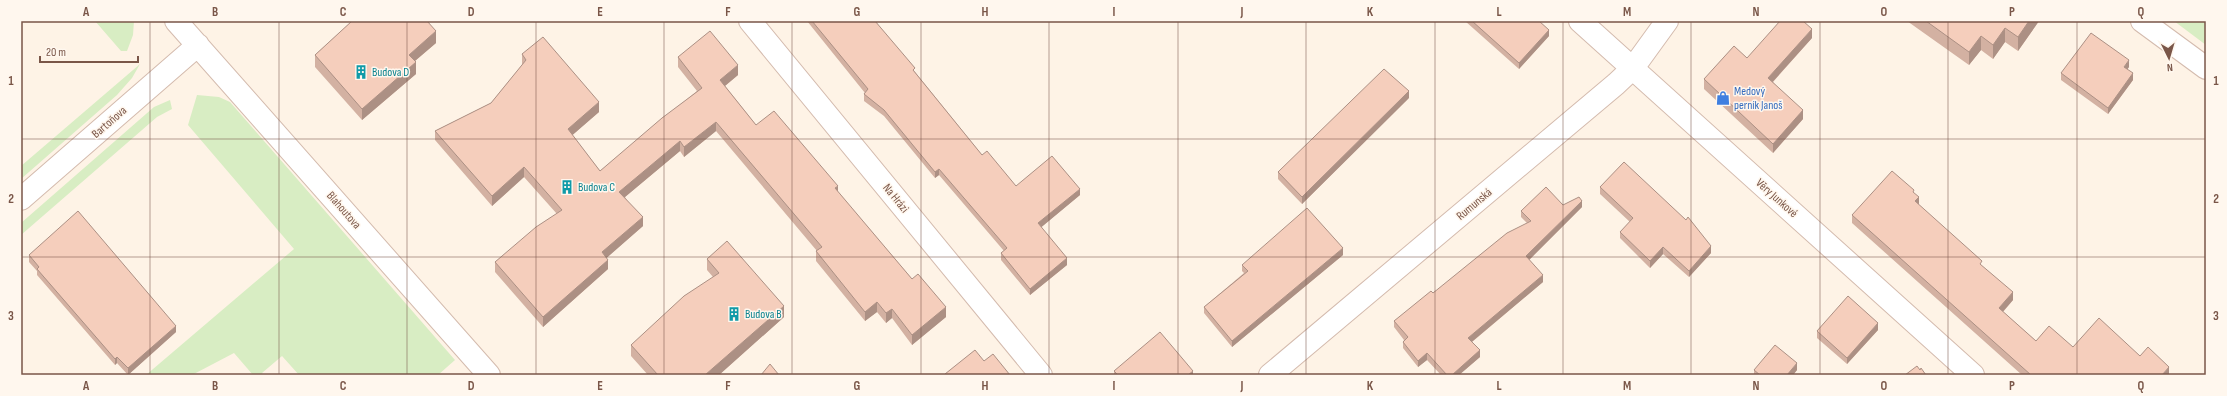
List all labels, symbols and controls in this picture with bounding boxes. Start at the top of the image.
text: A [82,4,90,20]
text: B [212,4,218,20]
text: C [340,4,347,20]
text: D [468,4,475,20]
text: E [597,4,603,20]
text: F [725,4,731,20]
text: G [854,4,861,20]
text: H [982,4,989,20]
text: I [1113,4,1116,20]
text: J [1240,4,1244,20]
text: K [1367,4,1374,20]
text: L [1496,4,1502,20]
text: M [1623,4,1631,20]
text: N [1753,4,1760,20]
text: O [1881,4,1888,20]
text: P [2009,4,2015,20]
text: Q [2138,4,2145,20]
scale bar [40,38,138,64]
north arrow [2149,38,2189,78]
text: 20 m [46,45,66,60]
text: N [2166,61,2173,74]
building icon: Budova D [353,64,369,80]
place label: Budova D [372,65,409,80]
text: 1 [8,73,14,89]
text: 1 [2213,73,2219,89]
place label: Medový perník Janoš [1734,84,1783,113]
shop icon: Medový perník Janoš [1715,90,1731,106]
street label: Bartoňova [89,103,130,142]
street label: Věry Junkové [1753,176,1801,221]
building icon: Budova C [559,179,575,195]
place label: Budova C [578,180,615,195]
street label: Na Hrázi [879,181,912,216]
street label: Rumunská [1453,185,1495,224]
street label: Blahoutova [323,188,364,232]
text: 2 [8,191,14,207]
text: 2 [2213,191,2219,207]
building icon: Budova B [726,306,742,322]
place label: Budova B [745,307,782,322]
text: 3 [8,308,14,324]
text: 3 [2213,308,2219,324]
text: A [82,378,90,394]
text: B [212,378,218,394]
text: C [340,378,347,394]
text: D [468,378,475,394]
text: E [597,378,603,394]
text: F [725,378,731,394]
text: G [854,378,861,394]
text: H [982,378,989,394]
text: I [1113,378,1116,394]
text: J [1240,378,1244,394]
text: K [1367,378,1374,394]
text: L [1496,378,1502,394]
text: M [1623,378,1631,394]
text: N [1753,378,1760,394]
text: O [1881,378,1888,394]
text: P [2009,378,2015,394]
text: Q [2138,378,2145,394]

